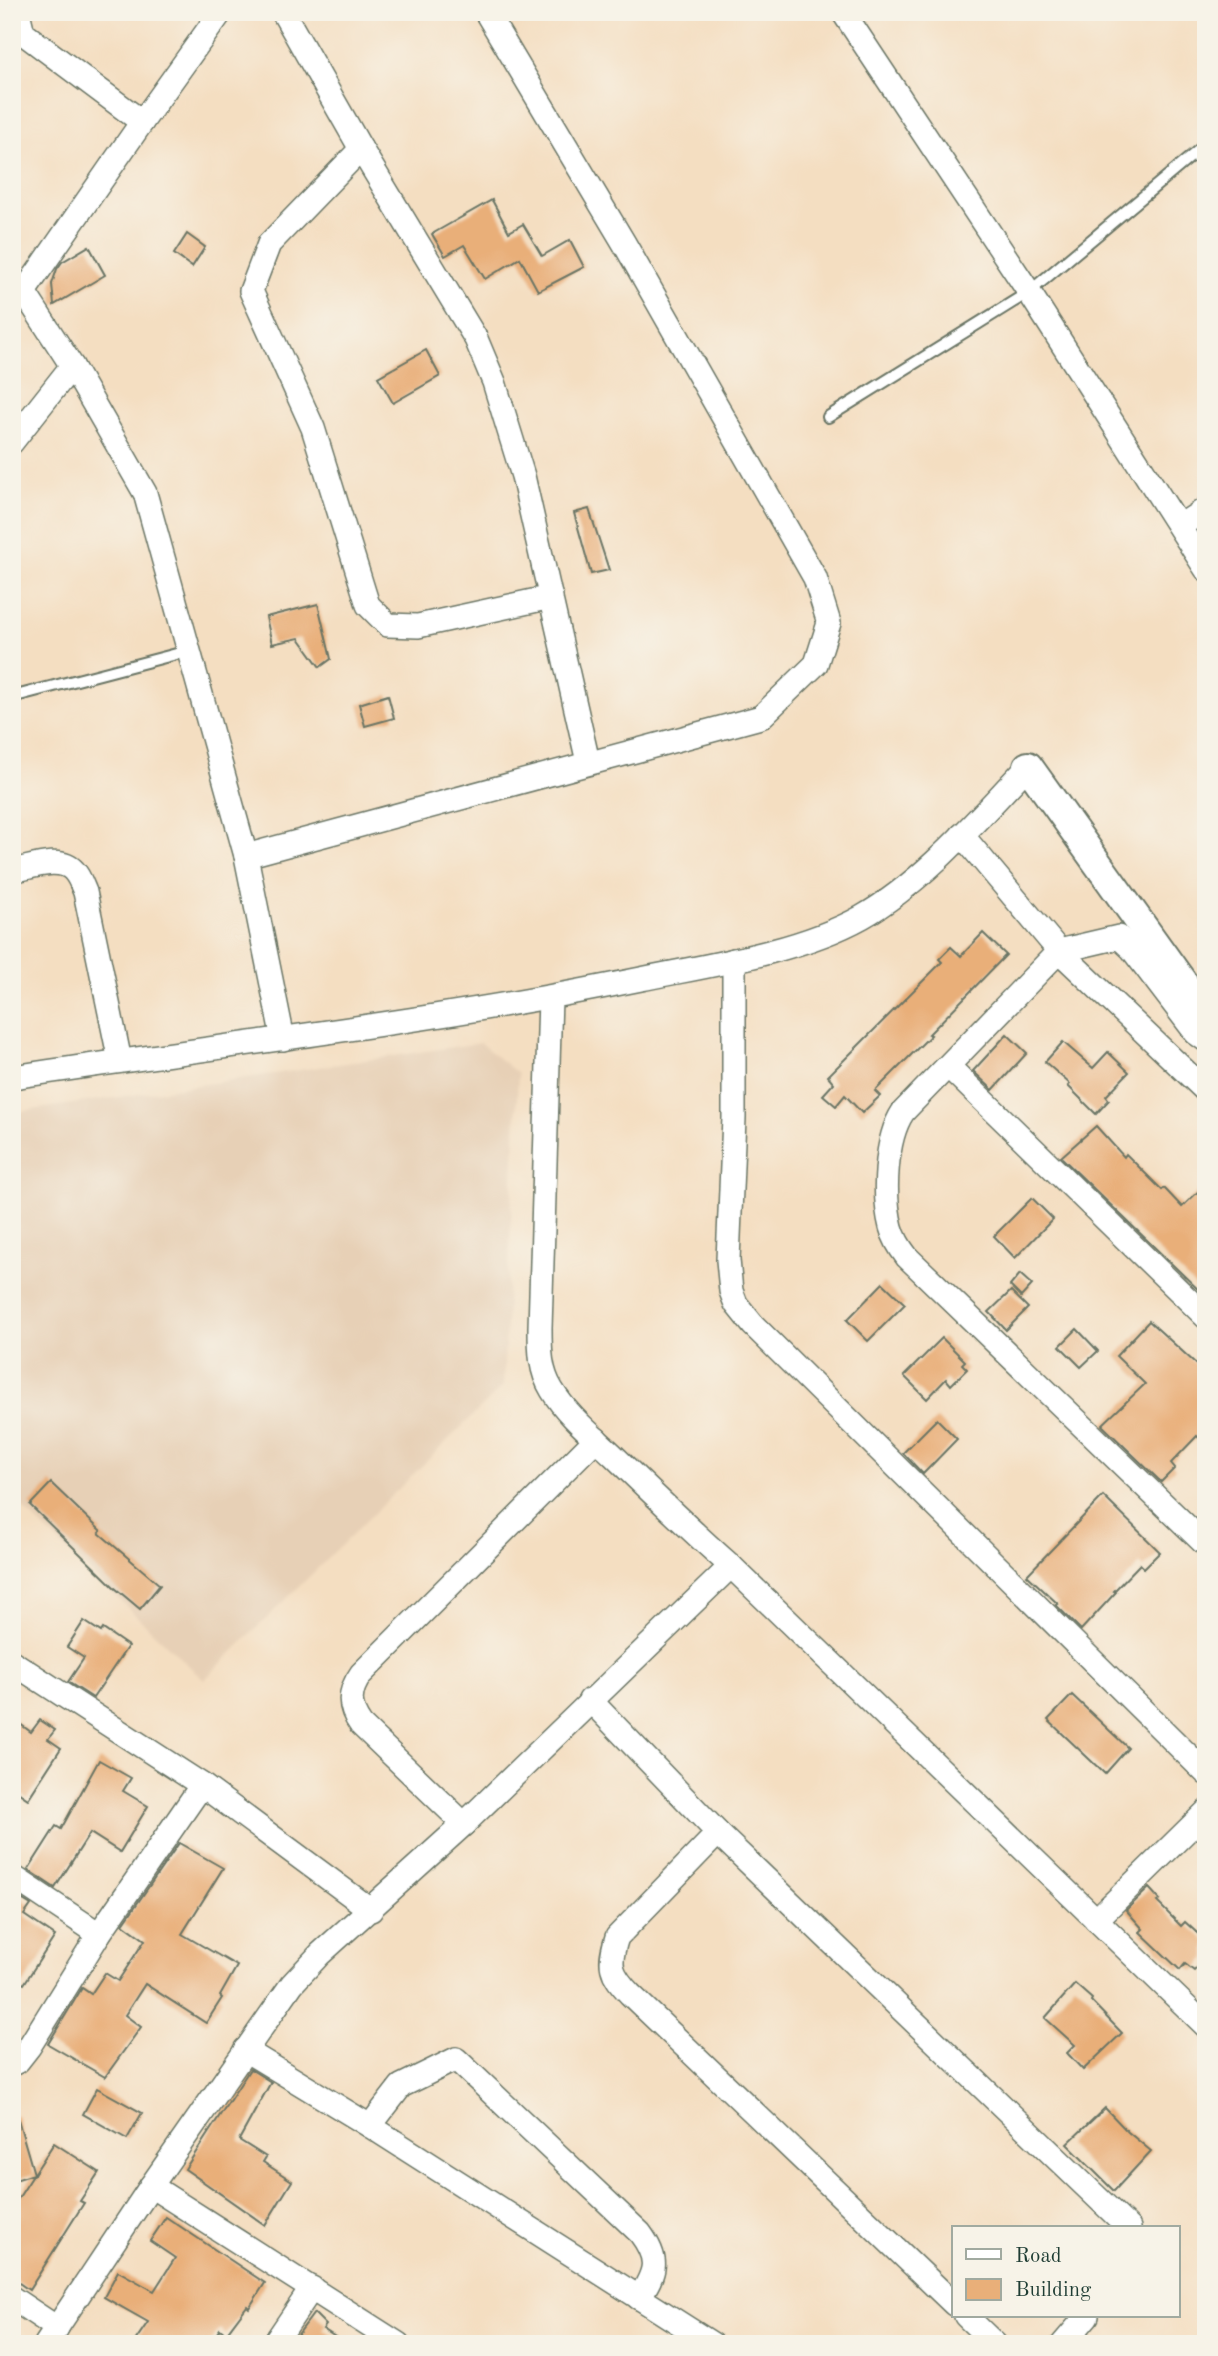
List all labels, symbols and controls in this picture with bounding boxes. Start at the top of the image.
legend [952,2226,1180,2318]
text: Road [1015,2246,1062,2267]
text: Building [1015,2280,1092,2301]

